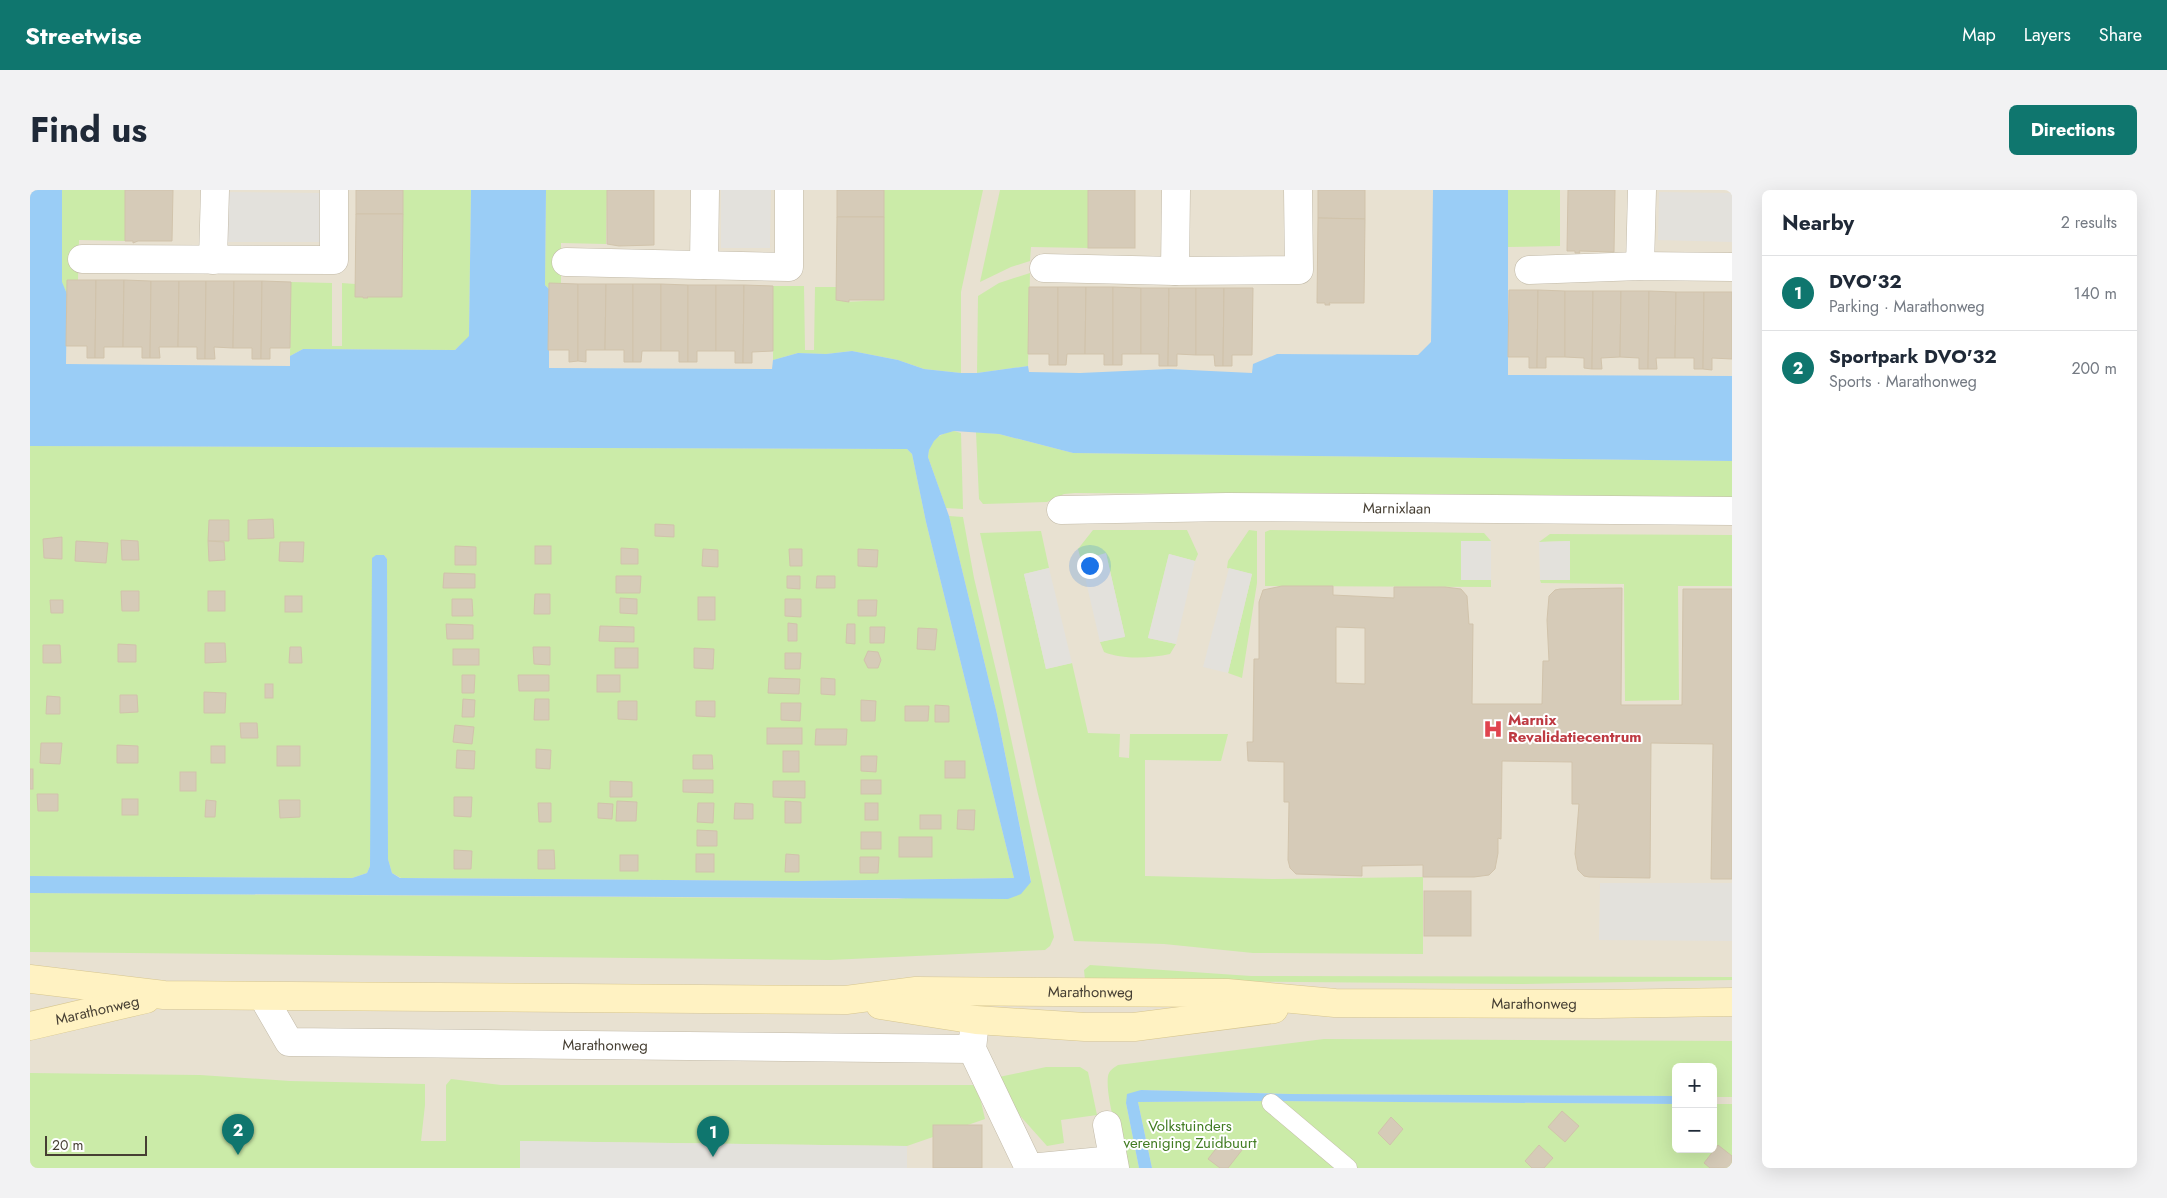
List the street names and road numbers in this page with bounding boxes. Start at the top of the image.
street label: Marnixlaan [1363,497,1431,520]
street label: Marathonweg [1048,981,1133,1003]
street label: Marathonweg [53,990,141,1031]
street label: Marathonweg [1491,993,1577,1015]
street label: Marathonweg [562,1034,648,1057]

